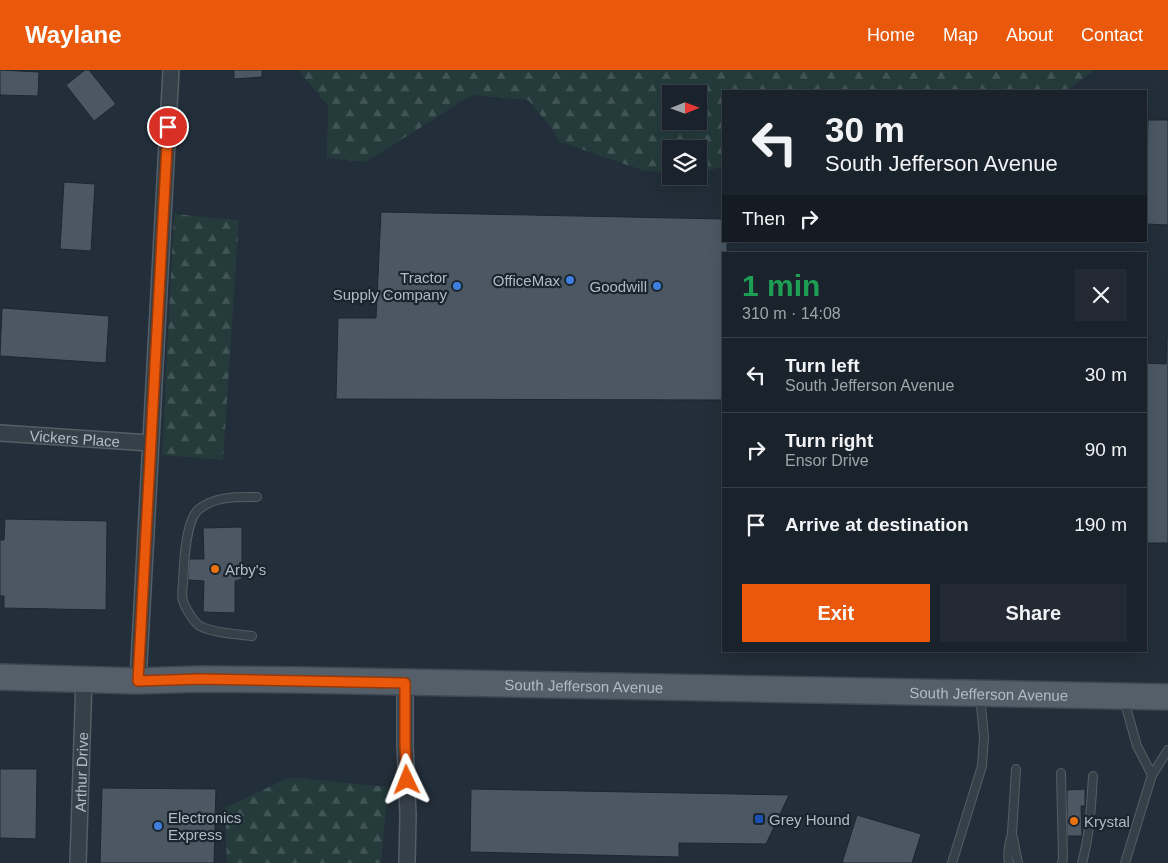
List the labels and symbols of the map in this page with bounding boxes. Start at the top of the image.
north arrow [662,85,708,130]
pin [147,106,189,148]
place label: Tractor Supply Company [333,269,447,303]
place label: OfficeMax [493,272,560,289]
marker: OfficeMax [564,274,576,286]
place label: Goodwill [589,278,647,295]
marker: Tractor Supply Company [451,280,463,292]
marker: Goodwill [651,280,663,292]
street label: Vickers Place [29,426,121,449]
place label: Arby's [225,561,266,578]
marker: Arby's [209,563,221,575]
street label: South Jefferson Avenue [504,676,663,696]
street label: South Jefferson Avenue [909,683,1068,704]
street label: Arthur Drive [71,732,91,812]
position arrow [380,753,432,805]
place label: Electronics Express [168,809,241,843]
place label: Grey Hound [769,811,850,828]
marker: Grey Hound [753,813,765,825]
place label: Krystal [1084,813,1130,830]
marker: Krystal [1068,815,1080,827]
marker: Electronics Express [152,820,164,832]

